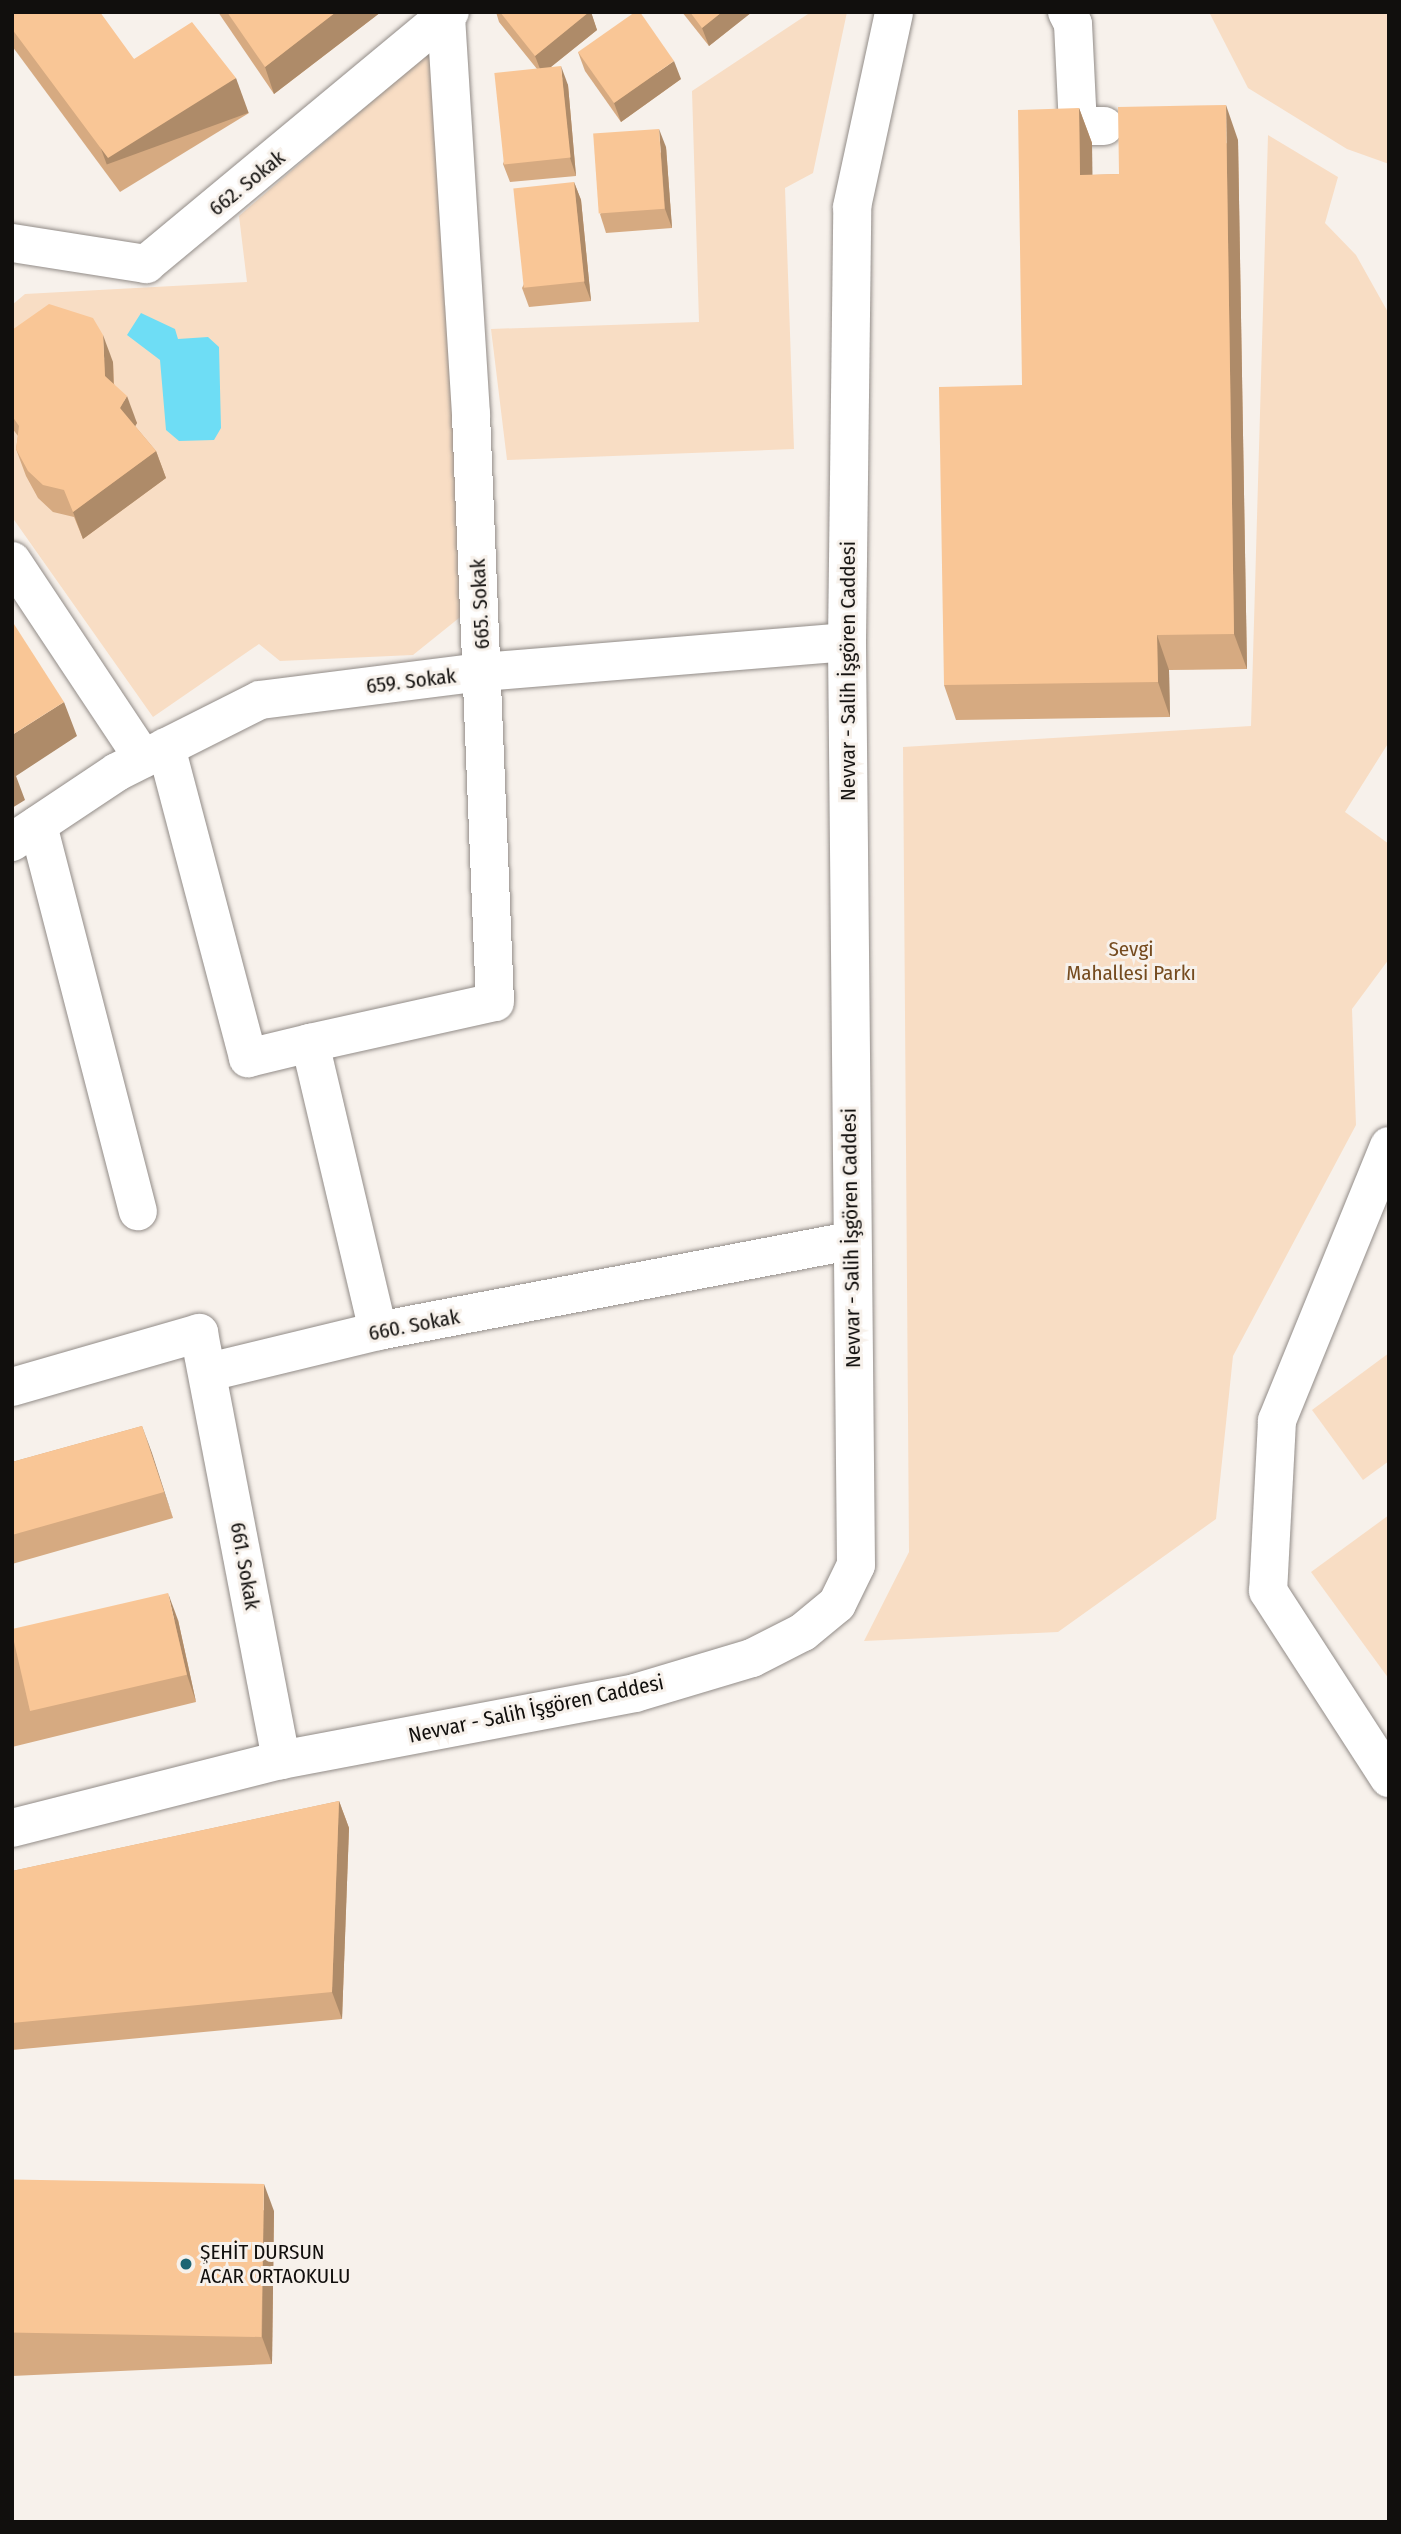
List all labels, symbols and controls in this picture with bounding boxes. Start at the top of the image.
street label: 662. Sokak [204,145,290,221]
street label: Nevvar - Salih İşgören Caddesi [835,541,861,801]
street label: 665. Sokak [465,558,495,650]
street label: 659. Sokak [365,663,457,699]
park label: Sevgi Mahallesi Parkı [1066,936,1196,986]
street label: Nevvar - Salih İşgören Caddesi [836,1108,866,1368]
street label: 660. Sokak [366,1304,462,1346]
street label: 661. Sokak [225,1520,265,1612]
street label: Nevvar - Salih İşgören Caddesi [406,1670,666,1748]
place label: ŞEHİT DURSUN ACAR ORTAOKULU [200,2239,350,2289]
marker: ŞEHİT DURSUN ACAR ORTAOKULU [178,2256,194,2272]

